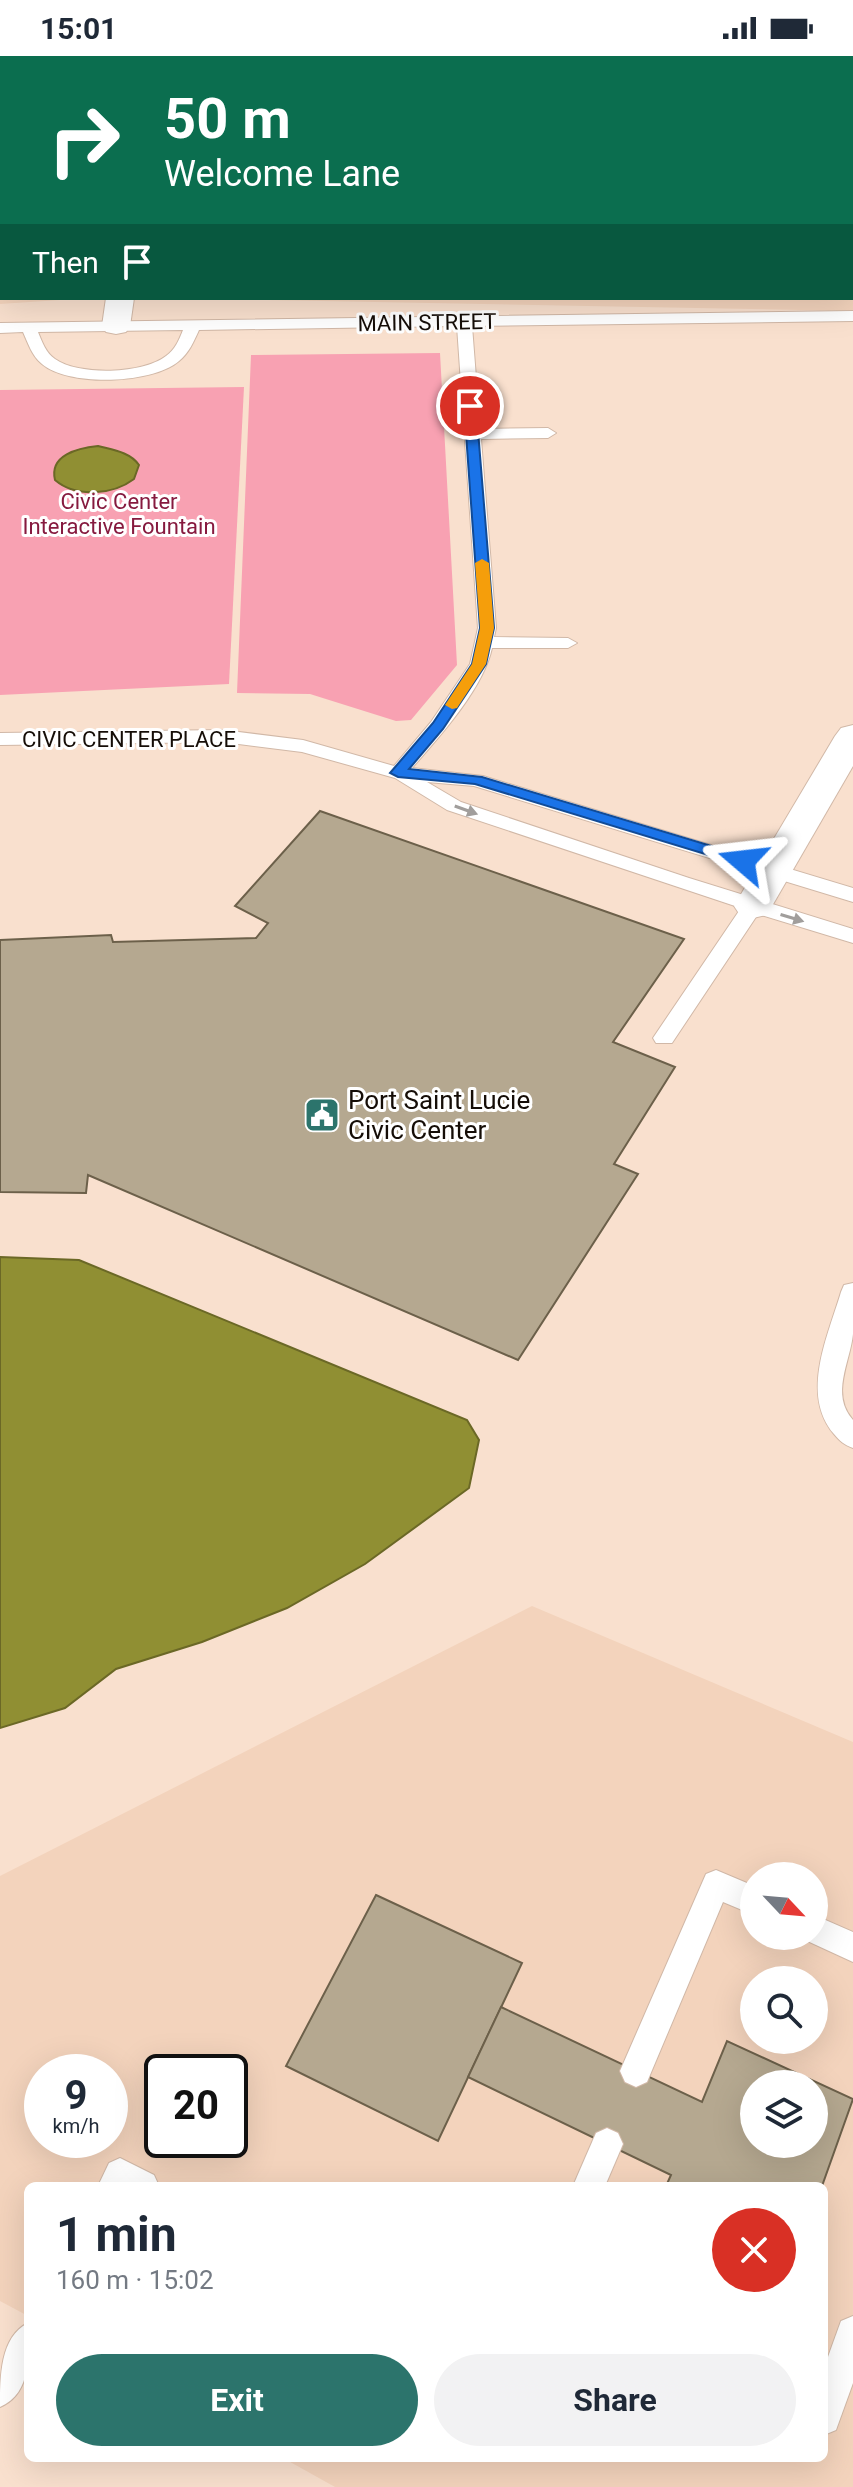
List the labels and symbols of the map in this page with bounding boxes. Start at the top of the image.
street label: MAIN STREET [357,309,497,336]
pin [436,372,504,440]
park label: Civic Center Interactive Fountain [22,489,216,539]
street label: CIVIC CENTER PLACE [22,727,236,752]
one-way arrow [454,804,478,817]
position arrow [701,819,785,903]
one-way arrow [781,912,805,925]
place label: Port Saint Lucie Civic Center [348,1085,530,1145]
public building icon: Port Saint Lucie Civic Center [303,1096,341,1134]
north arrow [740,1862,828,1950]
speed limit sign: 20 [144,2054,248,2158]

